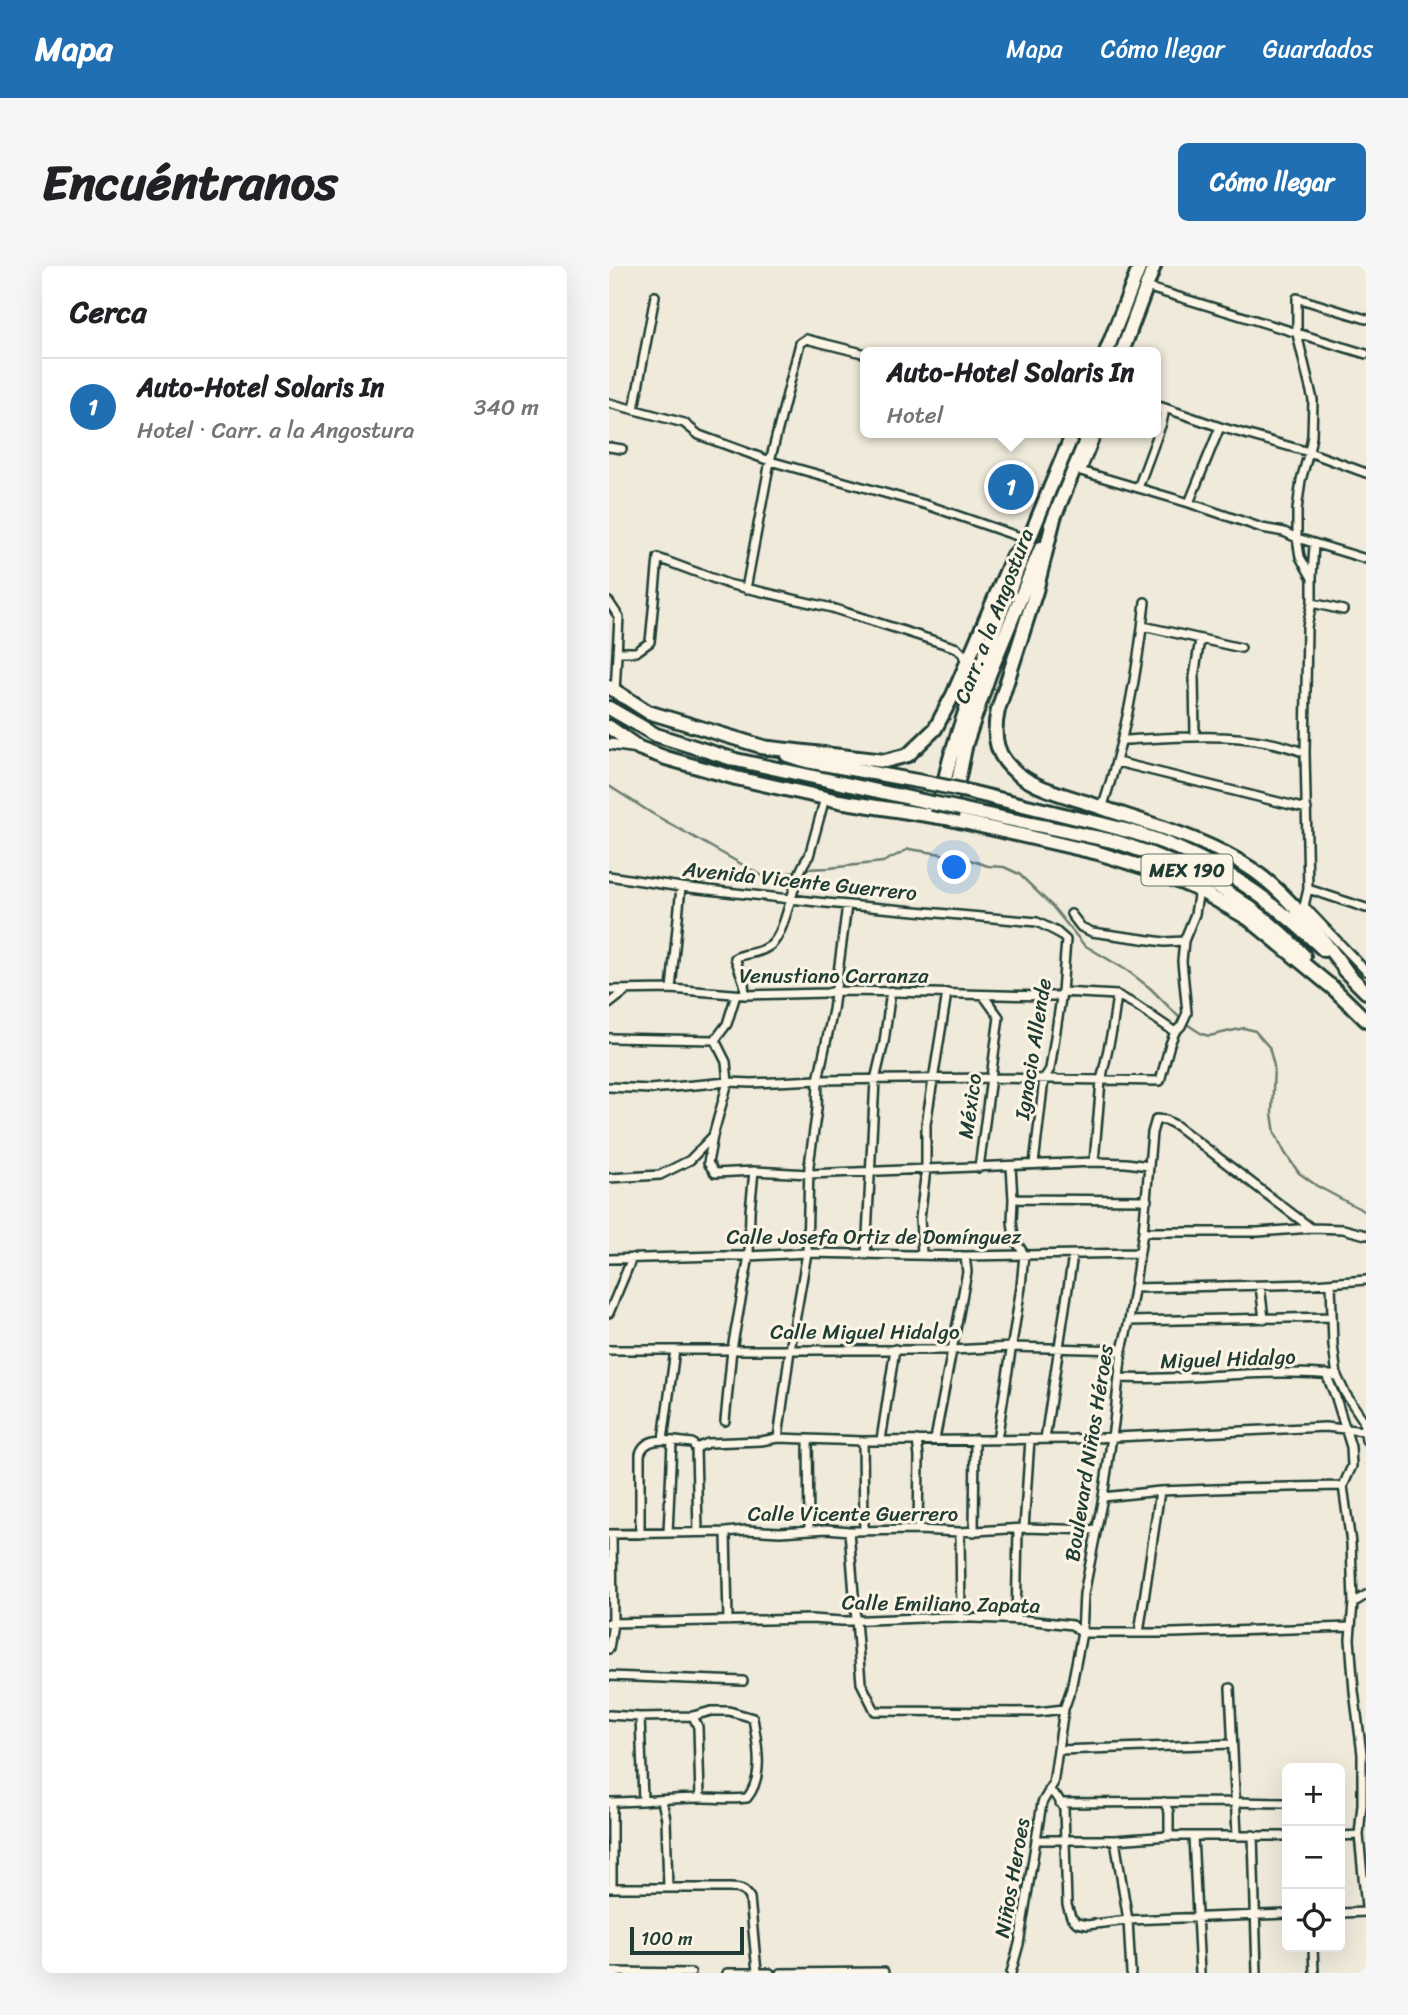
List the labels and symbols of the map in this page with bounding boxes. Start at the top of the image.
pin: 1 [988,461,1034,513]
street label: Carr. a la Angostura [943,522,1045,709]
street label: Avenida Vicente Guerrero [680,850,919,912]
your location [937,850,971,884]
road number: MEX 190 [1141,855,1233,886]
street label: Venustiano Carranza [739,957,929,995]
street label: Ignacio Allende [1003,975,1063,1123]
street label: México [947,1071,993,1141]
street label: Calle Josefa Ortiz de Domínguez [726,1218,1022,1256]
street label: Calle Miguel Hidalgo [770,1313,960,1351]
street label: Miguel Hidalgo [1160,1338,1296,1380]
street label: Boulevard Niños Héroes [1053,1341,1125,1564]
street label: Calle Vicente Guerrero [748,1495,958,1533]
street label: Calle Emiliano Zapata [842,1583,1041,1625]
street label: Niños Heroes [983,1815,1041,1941]
scale bar [630,1924,744,1956]

